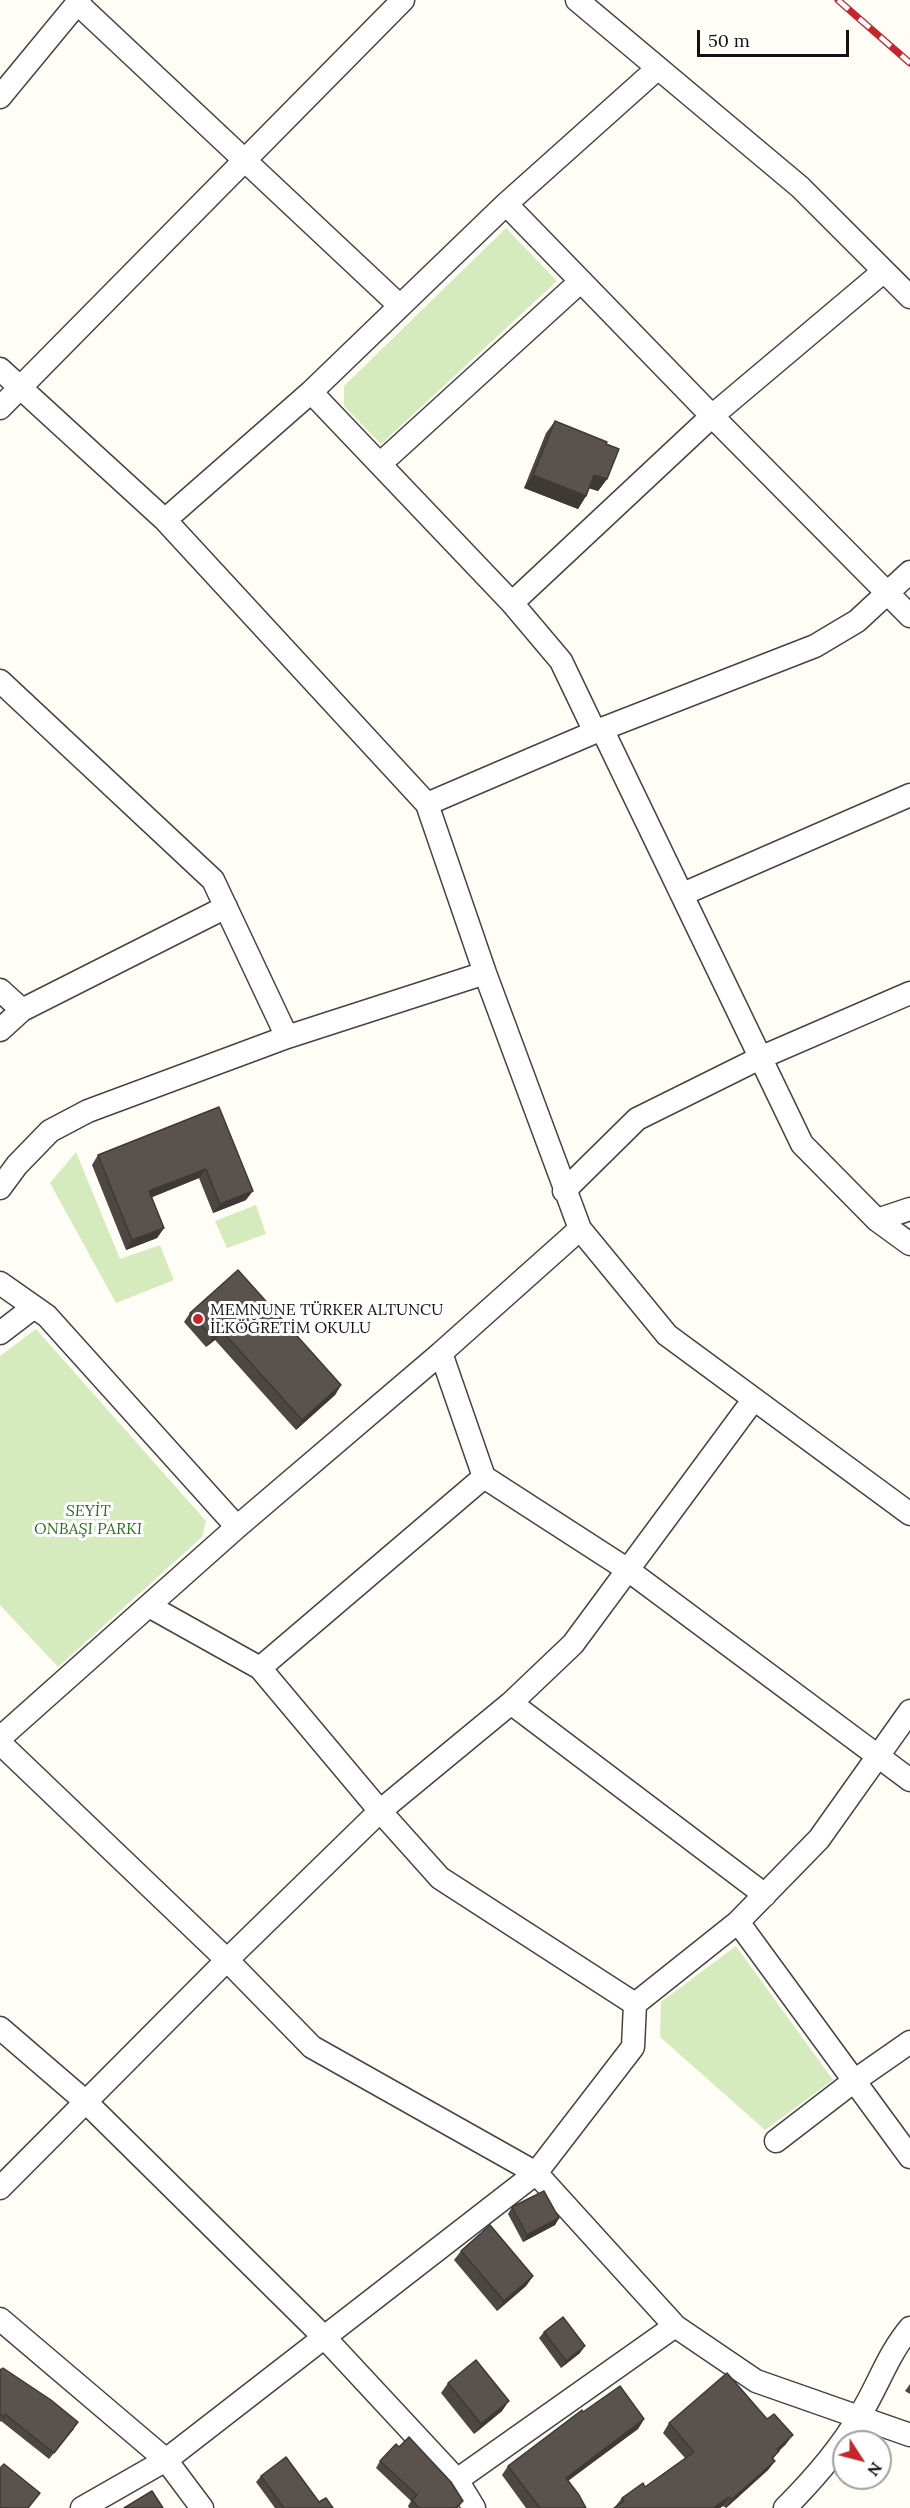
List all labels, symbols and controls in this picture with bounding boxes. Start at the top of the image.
scale bar [700,18,852,56]
text: 50 m [708,29,750,52]
place label: MEMNUNE TÜRKER ALTUNCU İLKÖĞRETİM OKULU [210,1300,443,1338]
marker: MEMNUNE TÜRKER ALTUNCU İLKÖĞRETİM OKULU [191,1312,205,1326]
park label: SEYİT ONBAŞI PARKI [34,1501,142,1539]
north arrow [832,2430,892,2490]
text: N [863,2459,887,2480]

